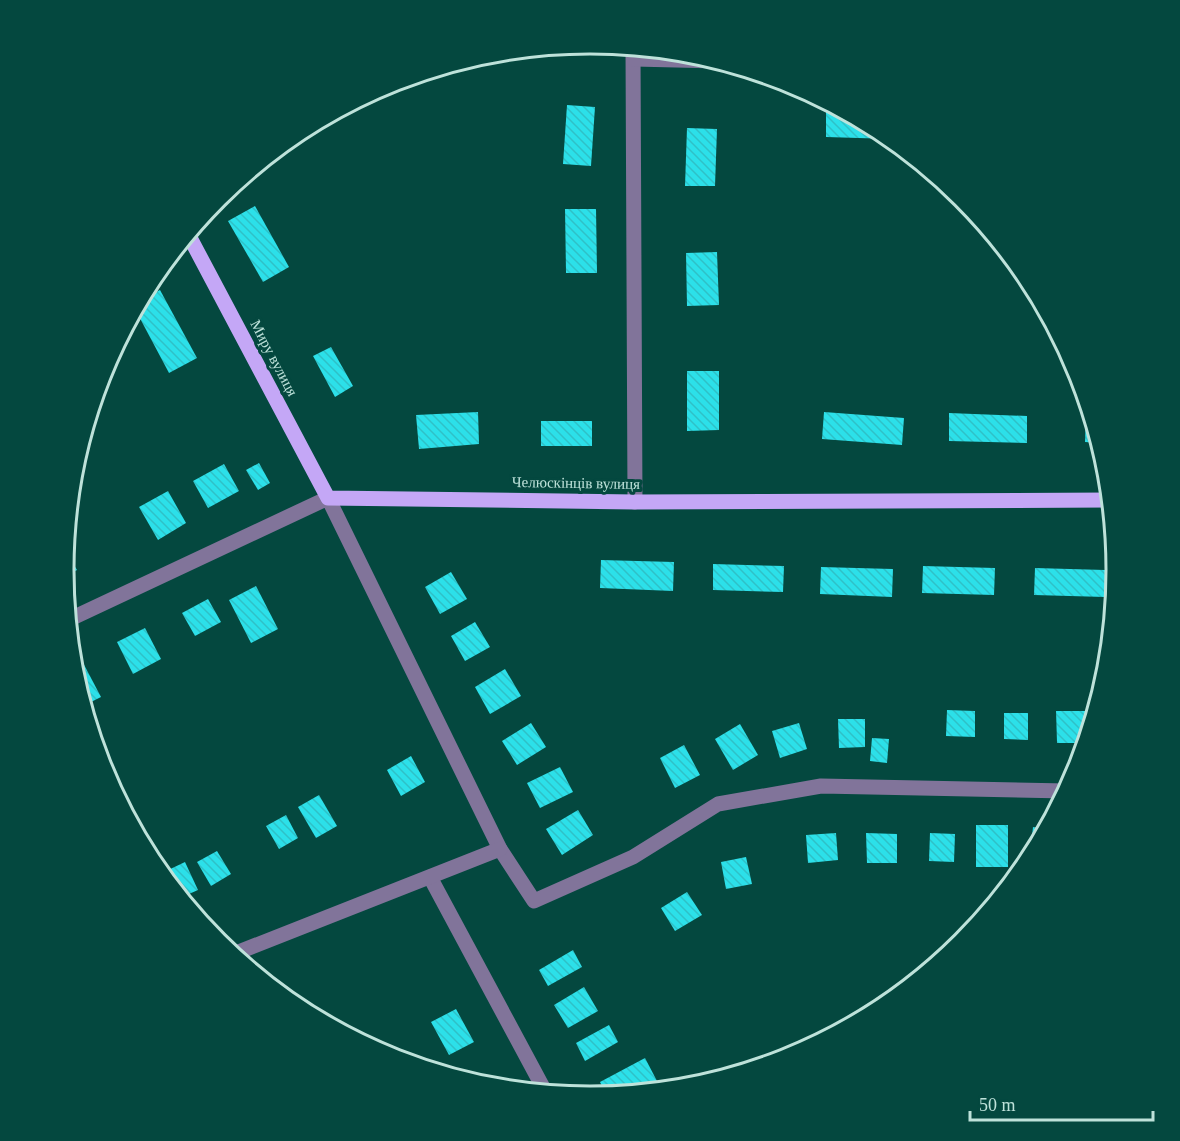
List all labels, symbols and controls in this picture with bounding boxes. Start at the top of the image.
street label: Миру вулиця [247,317,301,399]
street label: Челюскінців вулиця [512,474,640,492]
scale bar [970,1084,1153,1122]
text: 50 m [979,1095,1016,1115]

